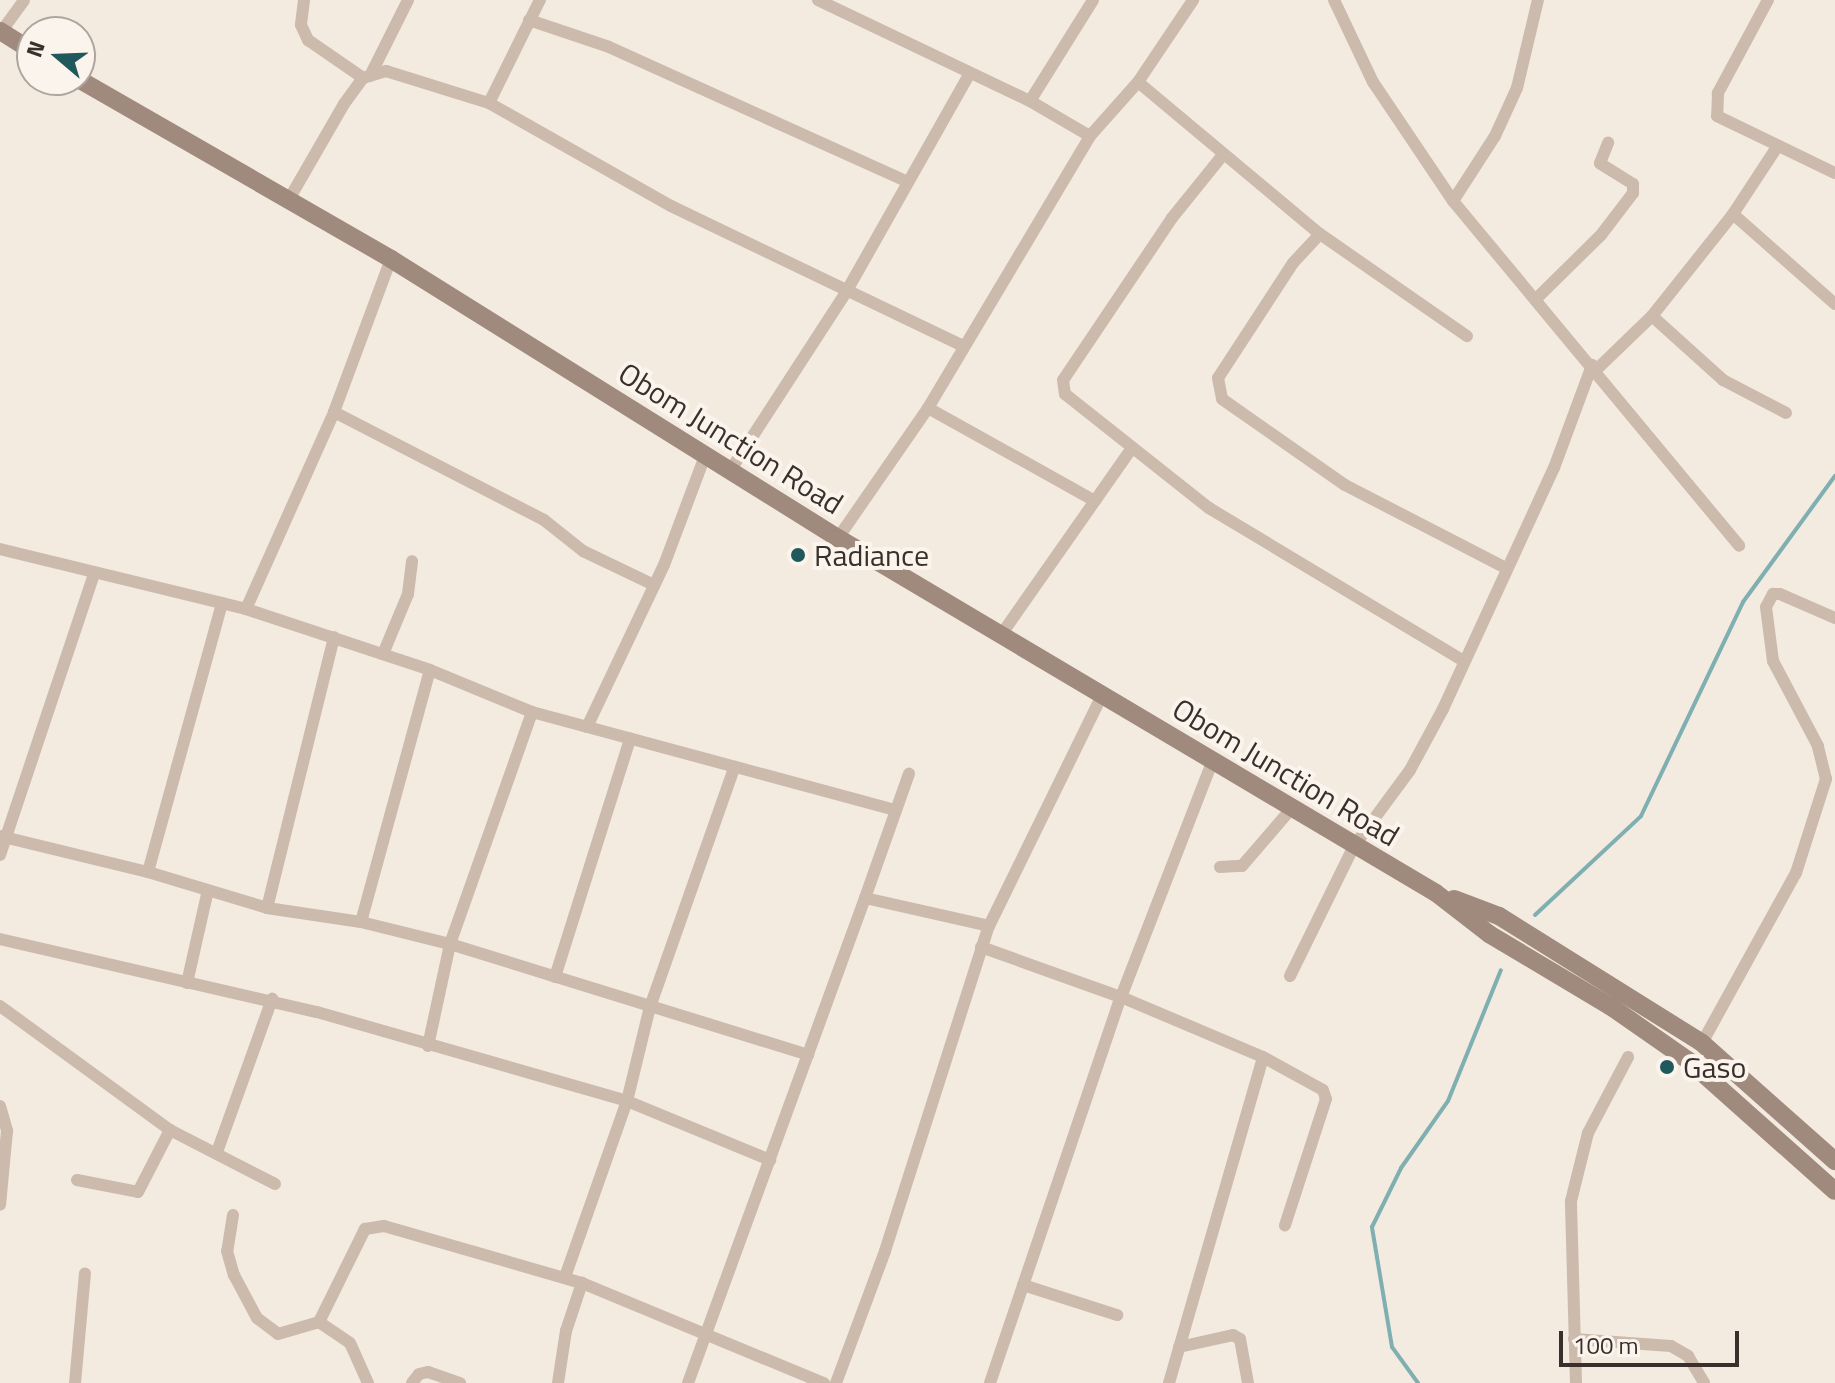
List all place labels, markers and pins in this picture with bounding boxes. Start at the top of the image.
place label: Radiance [814,537,929,573]
marker: Radiance [789,546,807,564]
place label: Gaso [1683,1049,1746,1085]
marker: Gaso [1658,1058,1676,1076]

